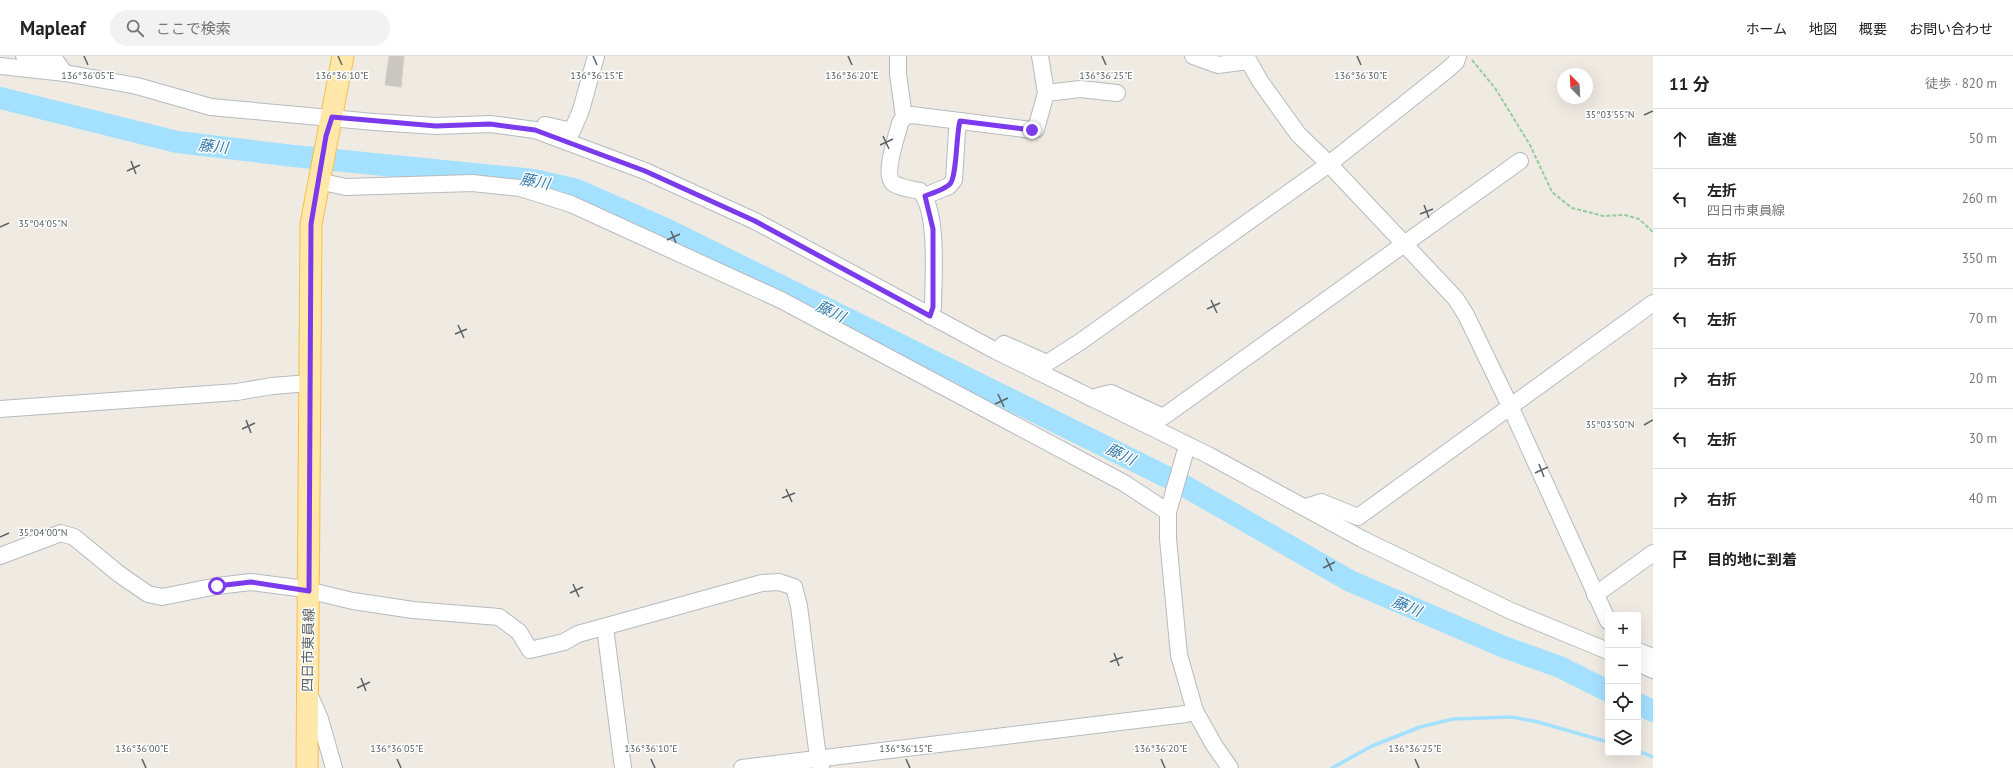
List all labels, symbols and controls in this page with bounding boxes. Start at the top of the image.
search box [110,10,390,46]
text: Mapleaf [20,16,86,40]
icon: search [124,17,146,39]
text: ここで検索 [156,19,231,38]
text: ホーム [1745,20,1787,38]
text: 地図 [1809,20,1837,38]
text: 概要 [1859,20,1887,38]
text: お問い合わせ [1909,20,1993,38]
north arrow [1557,68,1593,104]
text: 136°36'05"E [61,69,115,82]
text: 136°36'10"E [315,69,369,82]
text: 136°36'15"E [570,69,624,82]
text: 136°36'20"E [825,69,879,82]
text: 136°36'25"E [1079,69,1133,82]
text: 136°36'30"E [1334,69,1388,82]
text: 11 分 [1669,73,1710,95]
text: 徒歩 · 820 m [1925,75,1997,92]
text: 35°03'55"N [1585,108,1635,121]
route end [1023,121,1041,139]
icon: ahead [1669,128,1691,150]
text: 直進 [1707,130,1737,149]
text: 50 m [1969,130,1997,147]
water label: 藤川 [197,135,231,157]
water label: 藤川 [519,169,553,193]
text: 左折 [1707,181,1737,200]
icon: left [1669,188,1691,210]
text: 260 m [1962,190,1997,207]
text: 四日市東員線 [1707,202,1785,219]
text: 35°04'05"N [18,217,68,230]
icon: right [1669,248,1691,270]
text: 右折 [1707,250,1737,269]
text: 350 m [1962,250,1997,267]
water label: 藤川 [813,296,850,327]
icon: left [1669,308,1691,330]
text: 左折 [1707,310,1737,329]
text: 70 m [1969,310,1997,327]
icon: right [1669,368,1691,390]
text: 右折 [1707,370,1737,389]
text: 20 m [1969,370,1997,387]
text: 35°03'50"N [1585,418,1635,431]
icon: left [1669,428,1691,450]
text: 左折 [1707,430,1737,449]
text: 30 m [1969,430,1997,447]
water label: 藤川 [1103,439,1140,470]
icon: right [1669,488,1691,510]
text: 右折 [1707,490,1737,509]
text: 40 m [1969,490,1997,507]
text: 35°04'00"N [18,526,68,539]
icon: arrive [1669,548,1691,570]
text: 目的地に到着 [1707,550,1797,569]
route start [208,577,226,595]
water label: 藤川 [1389,591,1426,621]
street label: 四日市東員線 [298,608,318,692]
map controls [1605,612,1641,756]
button: + [1605,612,1641,648]
button: − [1605,648,1641,684]
button: locate [1605,684,1641,720]
button: layers [1605,720,1641,756]
text: 136°36'00"E [115,742,169,755]
text: 136°36'05"E [370,742,424,755]
text: 136°36'10"E [624,742,678,755]
text: 136°36'15"E [879,742,933,755]
text: 136°36'20"E [1134,742,1188,755]
text: 136°36'25"E [1388,742,1442,755]

